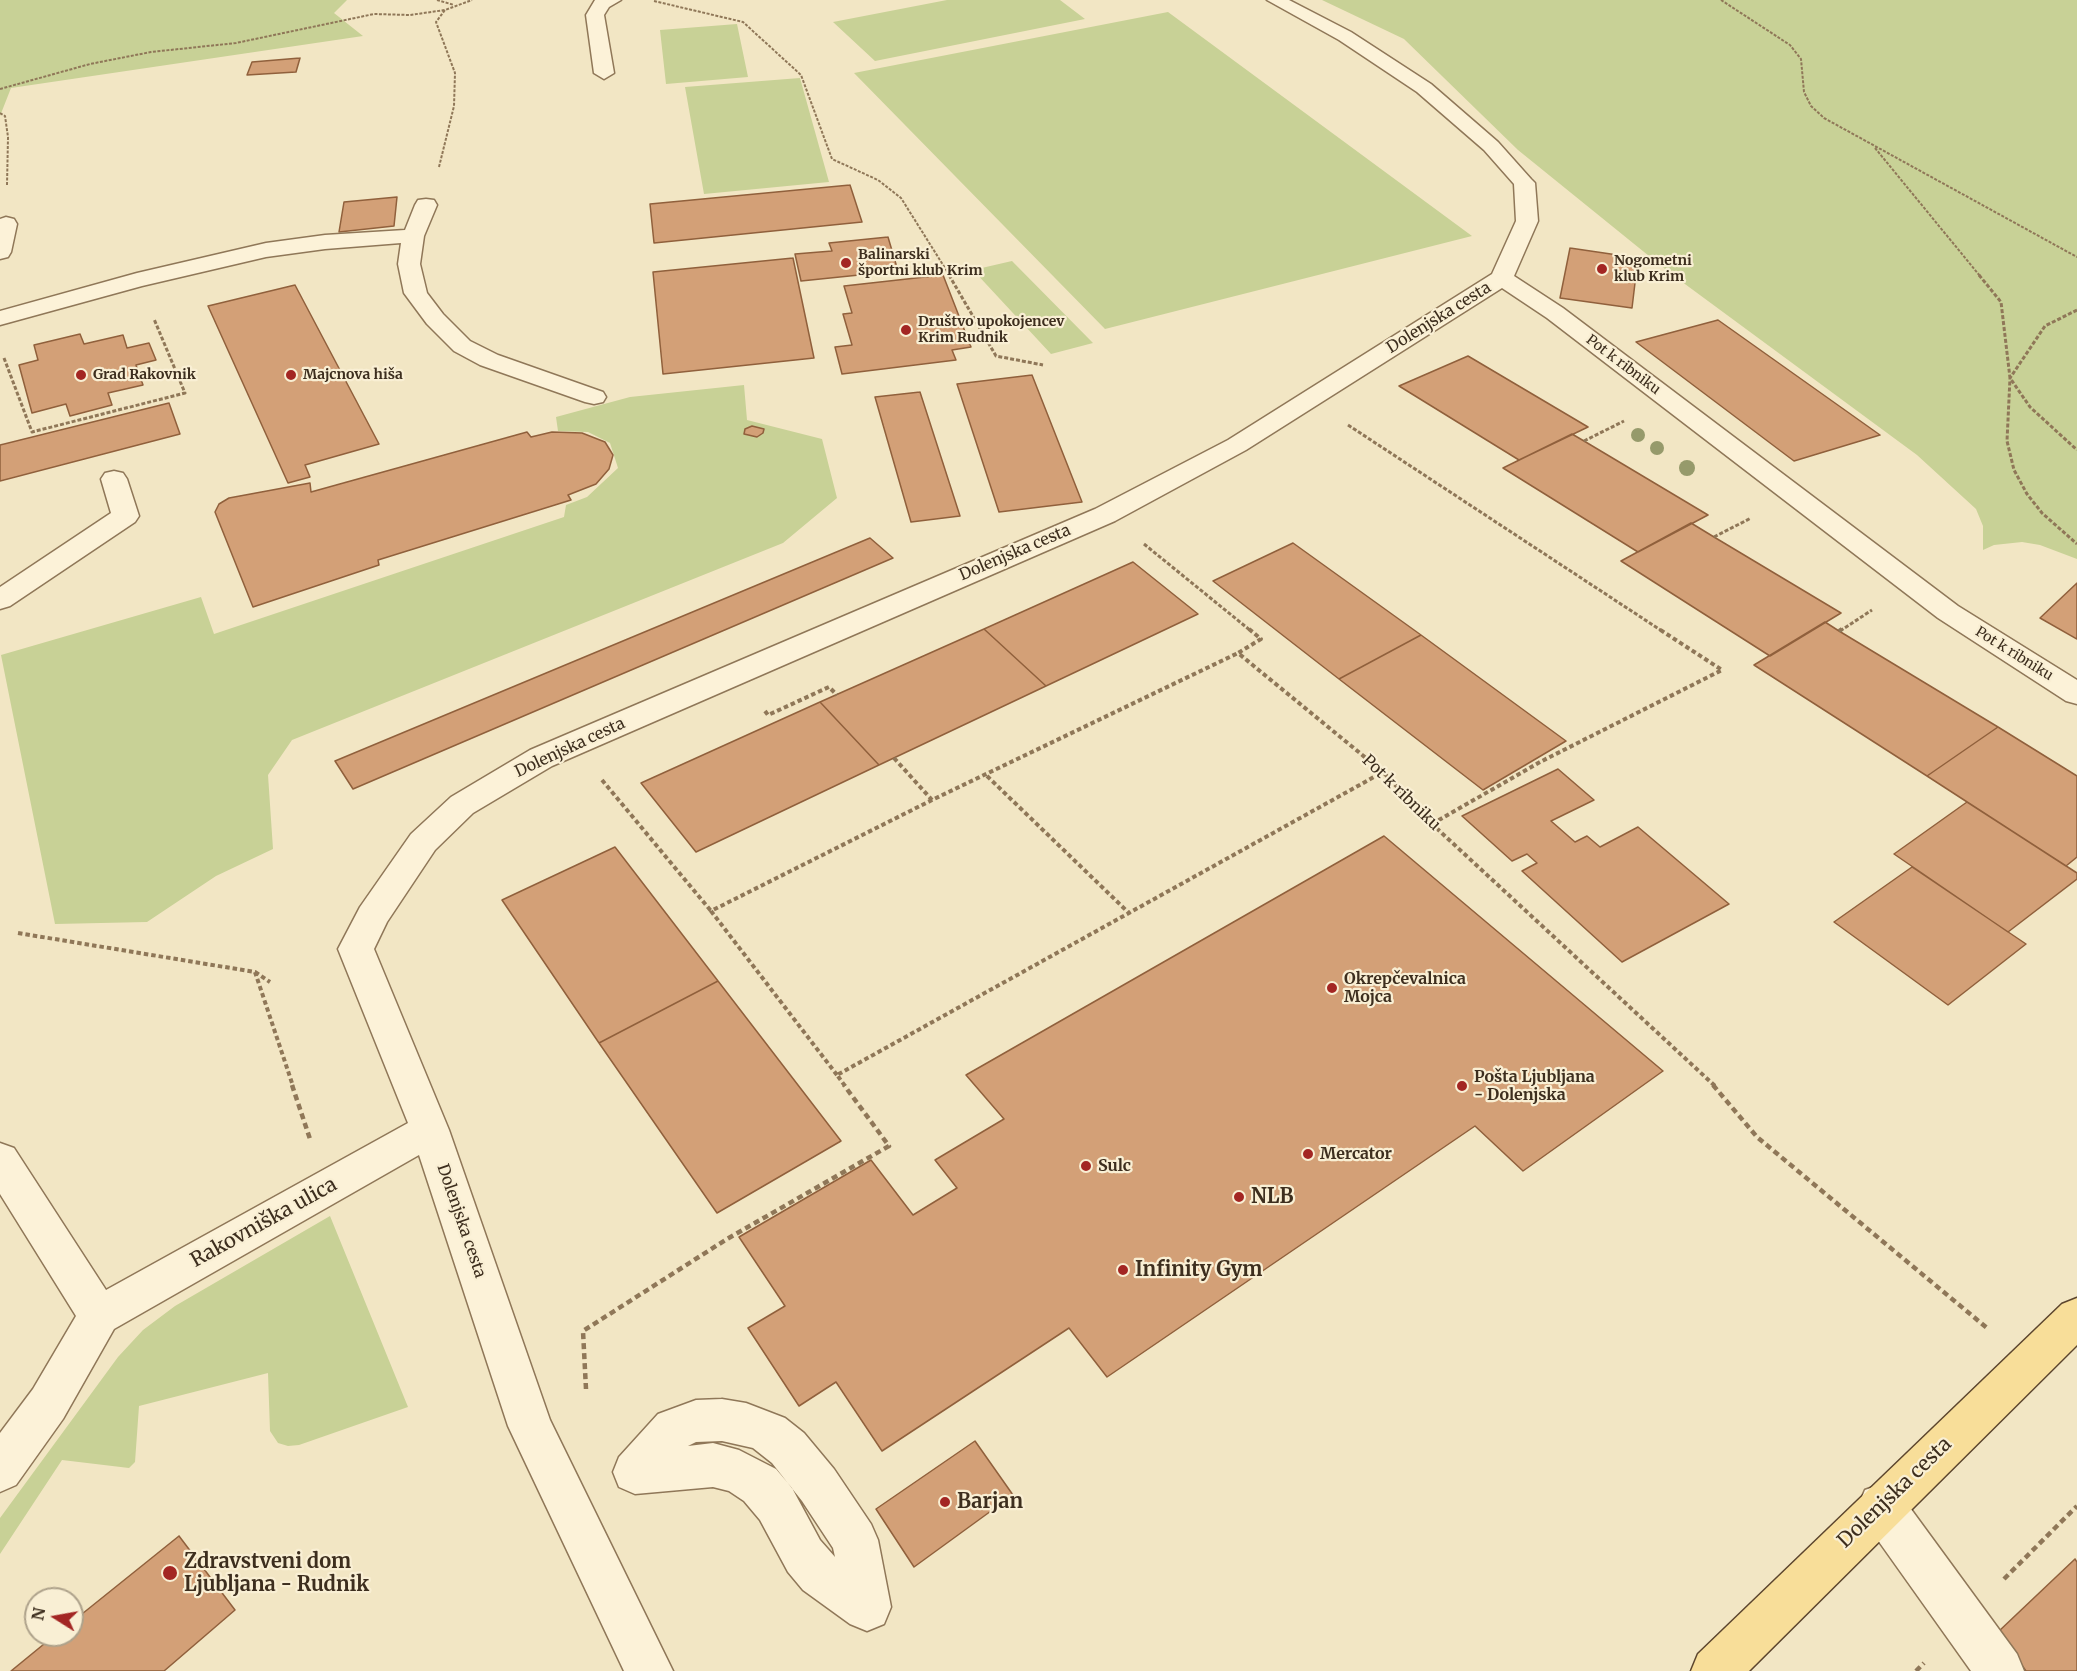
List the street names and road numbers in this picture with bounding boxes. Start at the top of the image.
street label: Dolenjska cesta [1383,278,1495,358]
street label: Pot k ribniku [1583,332,1663,398]
street label: Dolenjska cesta [956,521,1074,585]
street label: Pot k ribniku [1972,623,2056,685]
street label: Dolenjska cesta [512,714,628,782]
street label: Pot k ribniku [1358,751,1444,835]
street label: Dolenjska cesta [433,1162,489,1280]
street label: Rakovniška ulica [187,1173,341,1273]
street label: Dolenjska cesta [1833,1433,1957,1553]

